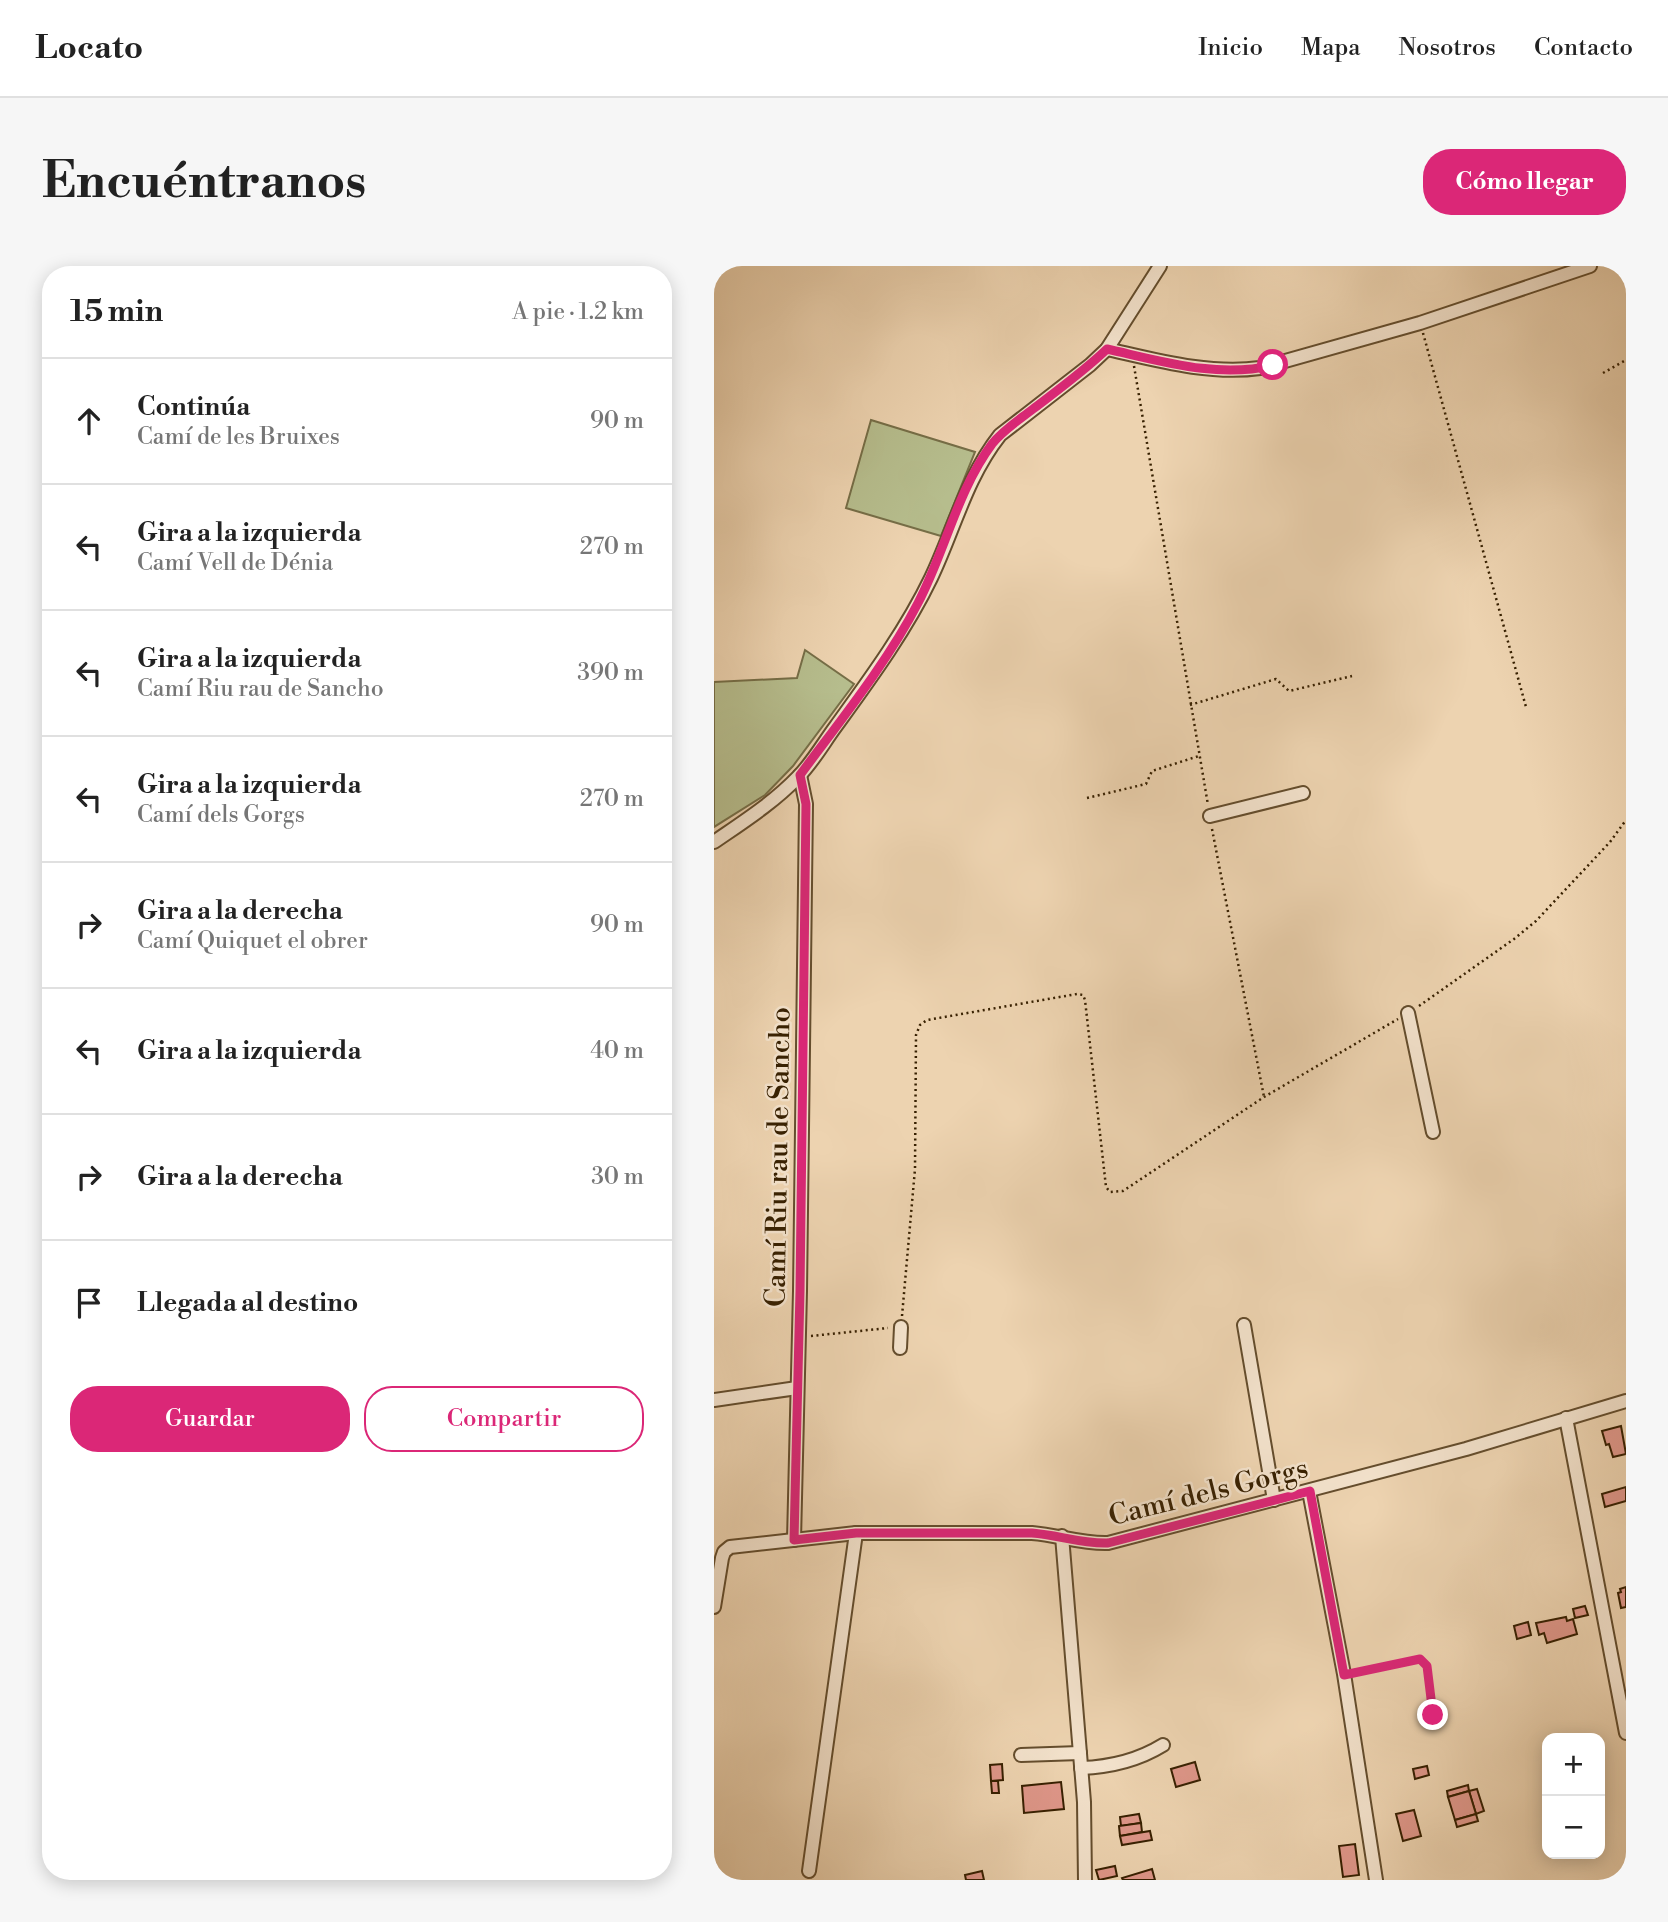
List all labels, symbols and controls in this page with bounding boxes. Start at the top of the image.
text: Locato [35,28,143,69]
text: Inicio [1198,33,1263,63]
text: Mapa [1301,33,1360,63]
text: Nosotros [1398,33,1496,63]
text: Contacto [1534,33,1633,63]
button: Cómo llegar [1423,149,1626,215]
text: Encuéntranos [42,152,366,213]
text: 15 min [70,293,163,331]
text: A pie · 1.2 km [512,298,644,326]
route start [1257,349,1288,380]
text: Continúa [137,391,250,423]
icon: ahead [70,402,108,440]
text: 90 m [590,407,644,435]
text: Camí de les Bruixes [137,423,340,451]
text: Gira a la izquierda [137,517,361,549]
icon: left [70,528,108,566]
text: 270 m [580,533,644,561]
text: Camí Vell de Dénia [137,549,333,577]
text: Gira a la izquierda [137,643,361,675]
icon: left [70,654,108,692]
text: 390 m [577,659,644,687]
text: Camí Riu rau de Sancho [137,675,384,703]
text: Gira a la izquierda [137,769,361,801]
icon: left [70,780,108,818]
text: 270 m [580,785,644,813]
text: Camí dels Gorgs [137,801,305,829]
text: Gira a la derecha [137,895,343,927]
icon: right [70,906,108,944]
text: 90 m [590,911,644,939]
text: Camí Quiquet el obrer [137,927,368,955]
street label: Camí Riu rau de Sancho [758,1007,799,1307]
icon: left [70,1032,108,1070]
text: Gira a la izquierda [137,1035,361,1067]
text: 40 m [590,1037,644,1065]
icon: right [70,1158,108,1196]
text: Gira a la derecha [137,1161,343,1193]
text: 30 m [591,1163,644,1191]
icon: arrive [70,1284,108,1322]
text: Llegada al destino [137,1287,358,1319]
button: Guardar [70,1386,350,1452]
button: Compartir [364,1386,644,1452]
street label: Camí dels Gorgs [1105,1451,1312,1534]
route end [1417,1699,1448,1730]
map controls [1542,1733,1605,1859]
button: + [1542,1733,1605,1796]
button: − [1542,1796,1605,1859]

